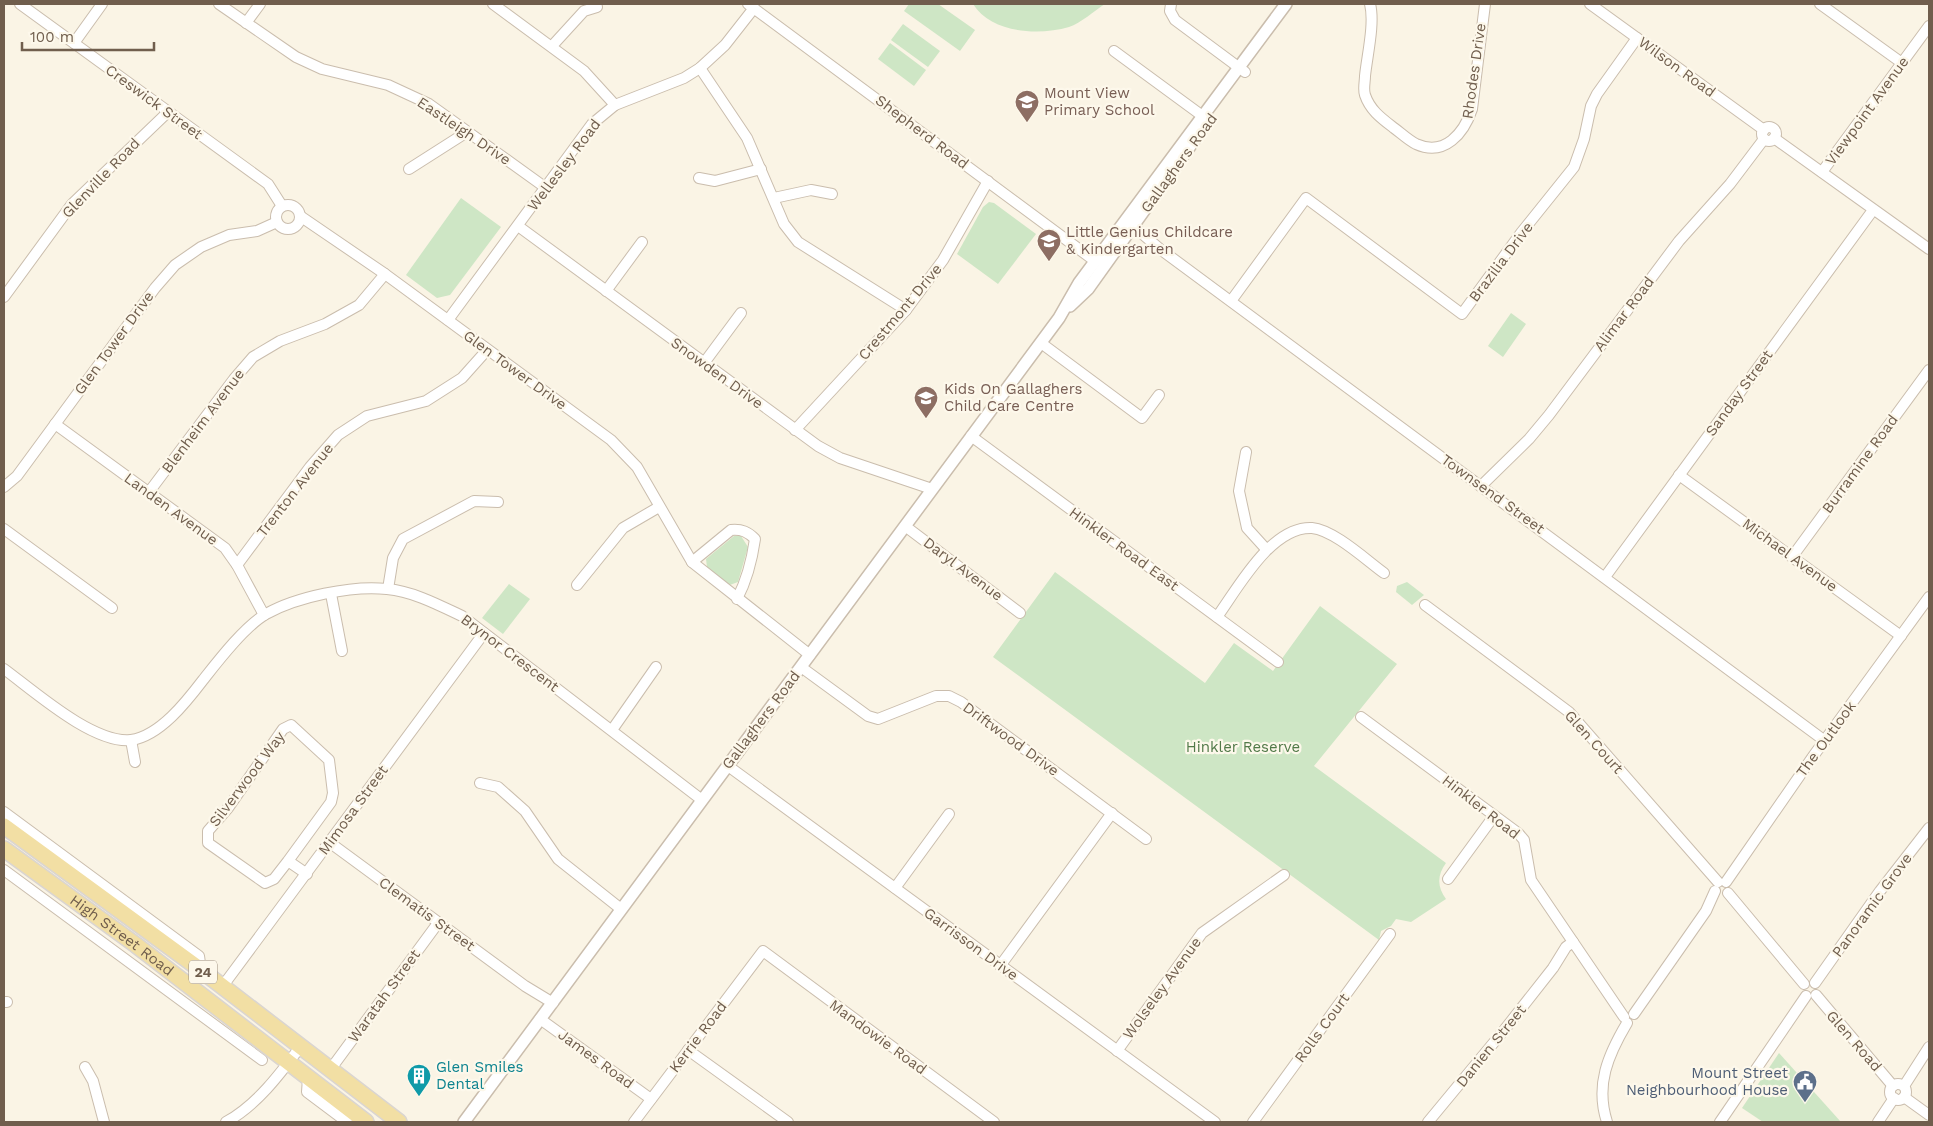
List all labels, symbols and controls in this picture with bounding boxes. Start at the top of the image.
scale bar [22,20,155,52]
street label: Rhodes Drive [1458,22,1490,120]
text: 100 m [30,28,74,46]
street label: Wilson Road [1635,33,1719,101]
street label: Viewpoint Avenue [1821,53,1913,169]
street label: Creswick Street [102,61,207,144]
place label: Mount View Primary School [1044,84,1155,119]
school or university icon: Mount View Primary School [1014,89,1040,123]
street label: Shepherd Road [872,91,972,173]
street label: Eastleigh Drive [414,93,514,169]
street label: Gallaghers Road [1137,110,1221,216]
street label: Wellesley Road [524,116,604,214]
street label: Glenville Road [58,134,144,222]
street label: Brazilia Drive [1465,219,1537,305]
place label: Little Genius Childcare & Kindergarten [1066,223,1233,258]
school or university icon: Little Genius Childcare & Kindergarten [1036,228,1062,262]
street label: Crestmont Drive [854,260,946,364]
street label: Alimar Road [1590,273,1658,355]
street label: Glen Tower Drive [70,288,158,398]
street label: Glen Tower Drive [460,326,570,414]
street label: Snowden Drive [667,333,767,413]
street label: Sanday Street [1702,346,1777,440]
street label: Blenheim Avenue [158,365,248,477]
place label: Kids On Gallaghers Child Care Centre [944,380,1083,415]
school or university icon: Kids On Gallaghers Child Care Centre [913,385,939,419]
street label: Burramine Road [1818,411,1902,517]
street label: Trenton Avenue [253,440,337,540]
street label: Townsend Street [1438,450,1549,538]
street label: Landen Avenue [121,469,221,549]
street label: Hinkler Road East [1066,503,1183,595]
street label: Michael Avenue [1739,514,1841,596]
street label: Daryl Avenue [920,533,1006,605]
street label: Brynor Crescent [457,610,563,696]
street label: Gallaghers Road [718,667,804,773]
street label: The Outlook [1792,697,1860,781]
street label: Driftwood Drive [959,698,1063,780]
street label: Glen Court [1561,707,1628,778]
street label: Silverwood Way [205,728,289,830]
park label: Hinkler Reserve [1186,738,1300,756]
street label: Mimosa Street [314,761,392,858]
street label: Hinkler Road [1439,771,1523,843]
street label: Panoramic Grove [1828,849,1916,961]
street label: Clematis Street [375,873,479,955]
street label: High Street Road [66,891,177,980]
street label: Garrisson Drive [920,904,1022,984]
street label: Wolseley Avenue [1119,933,1205,1043]
street label: Waratah Street [344,945,424,1046]
road number: 24 [189,960,217,984]
street label: Rolls Court [1291,989,1354,1066]
street label: Mandowie Road [826,996,930,1078]
street label: Kerrie Road [665,998,731,1076]
street label: Danien Street [1452,1001,1530,1091]
street label: Glen Road [1823,1007,1885,1075]
street label: James Road [555,1025,637,1093]
place label: Glen Smiles Dental [436,1058,524,1093]
building icon: Glen Smiles Dental [406,1063,432,1097]
place label: Mount Street Neighbourhood House [1626,1064,1789,1099]
public building icon: Mount Street Neighbourhood House [1792,1069,1818,1103]

